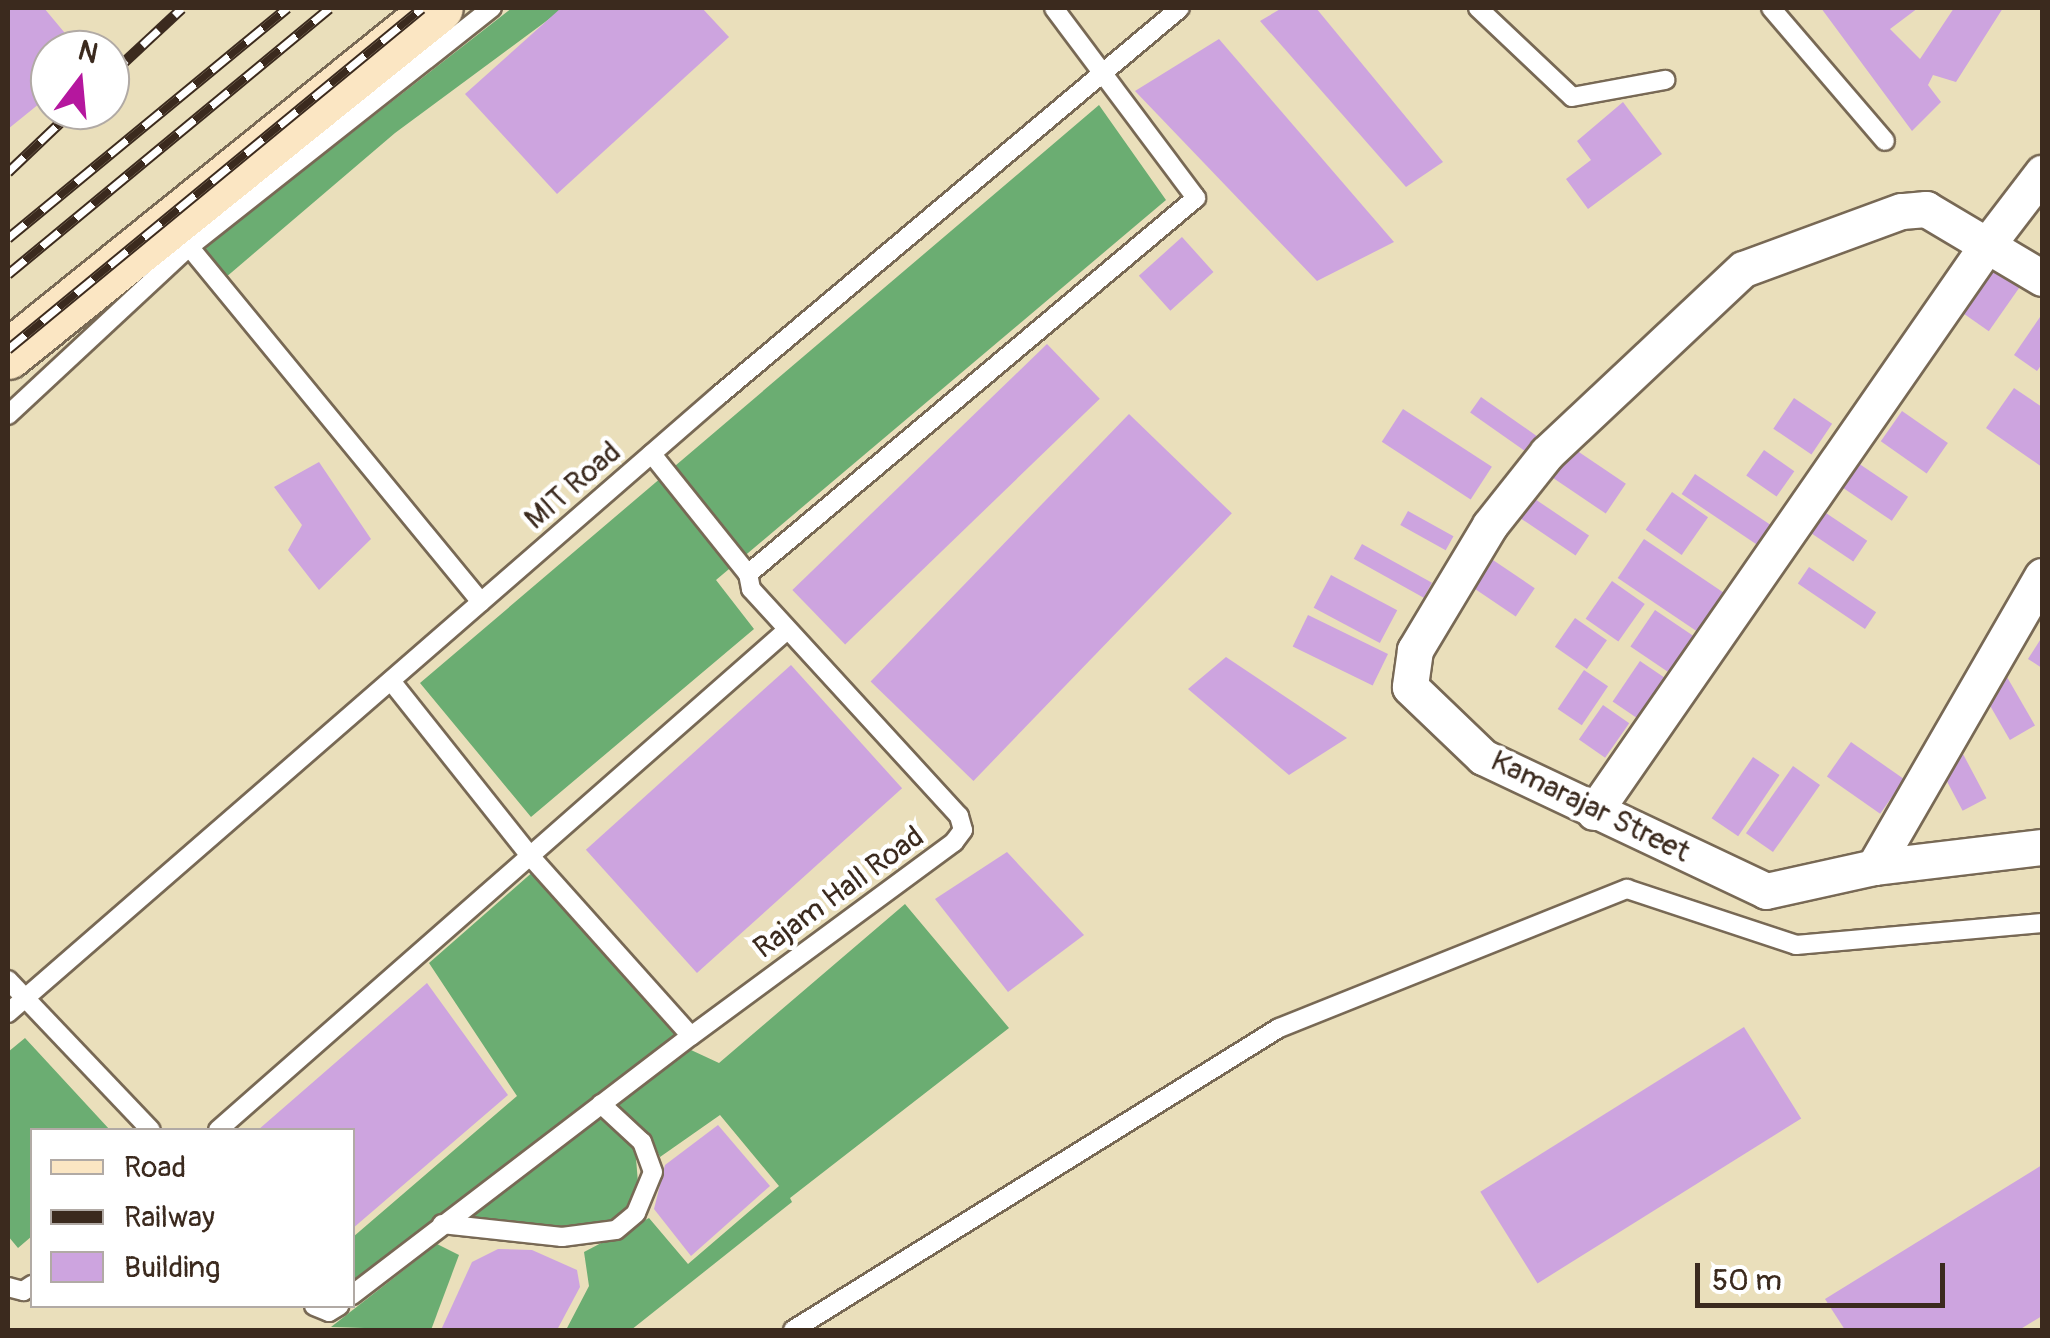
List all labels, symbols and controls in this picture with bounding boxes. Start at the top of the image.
north arrow [30,30,130,130]
text: N [74,33,102,72]
street label: MIT Road [518,435,628,537]
street label: Kamarajar Street [1485,743,1695,871]
street label: Rajam Hall Road [747,819,931,967]
legend [30,1128,355,1308]
text: Road [124,1149,186,1186]
text: Railway [124,1199,215,1236]
scale bar [1700,1243,1950,1305]
text: Building [124,1249,220,1286]
text: 50 m [1712,1262,1782,1299]

